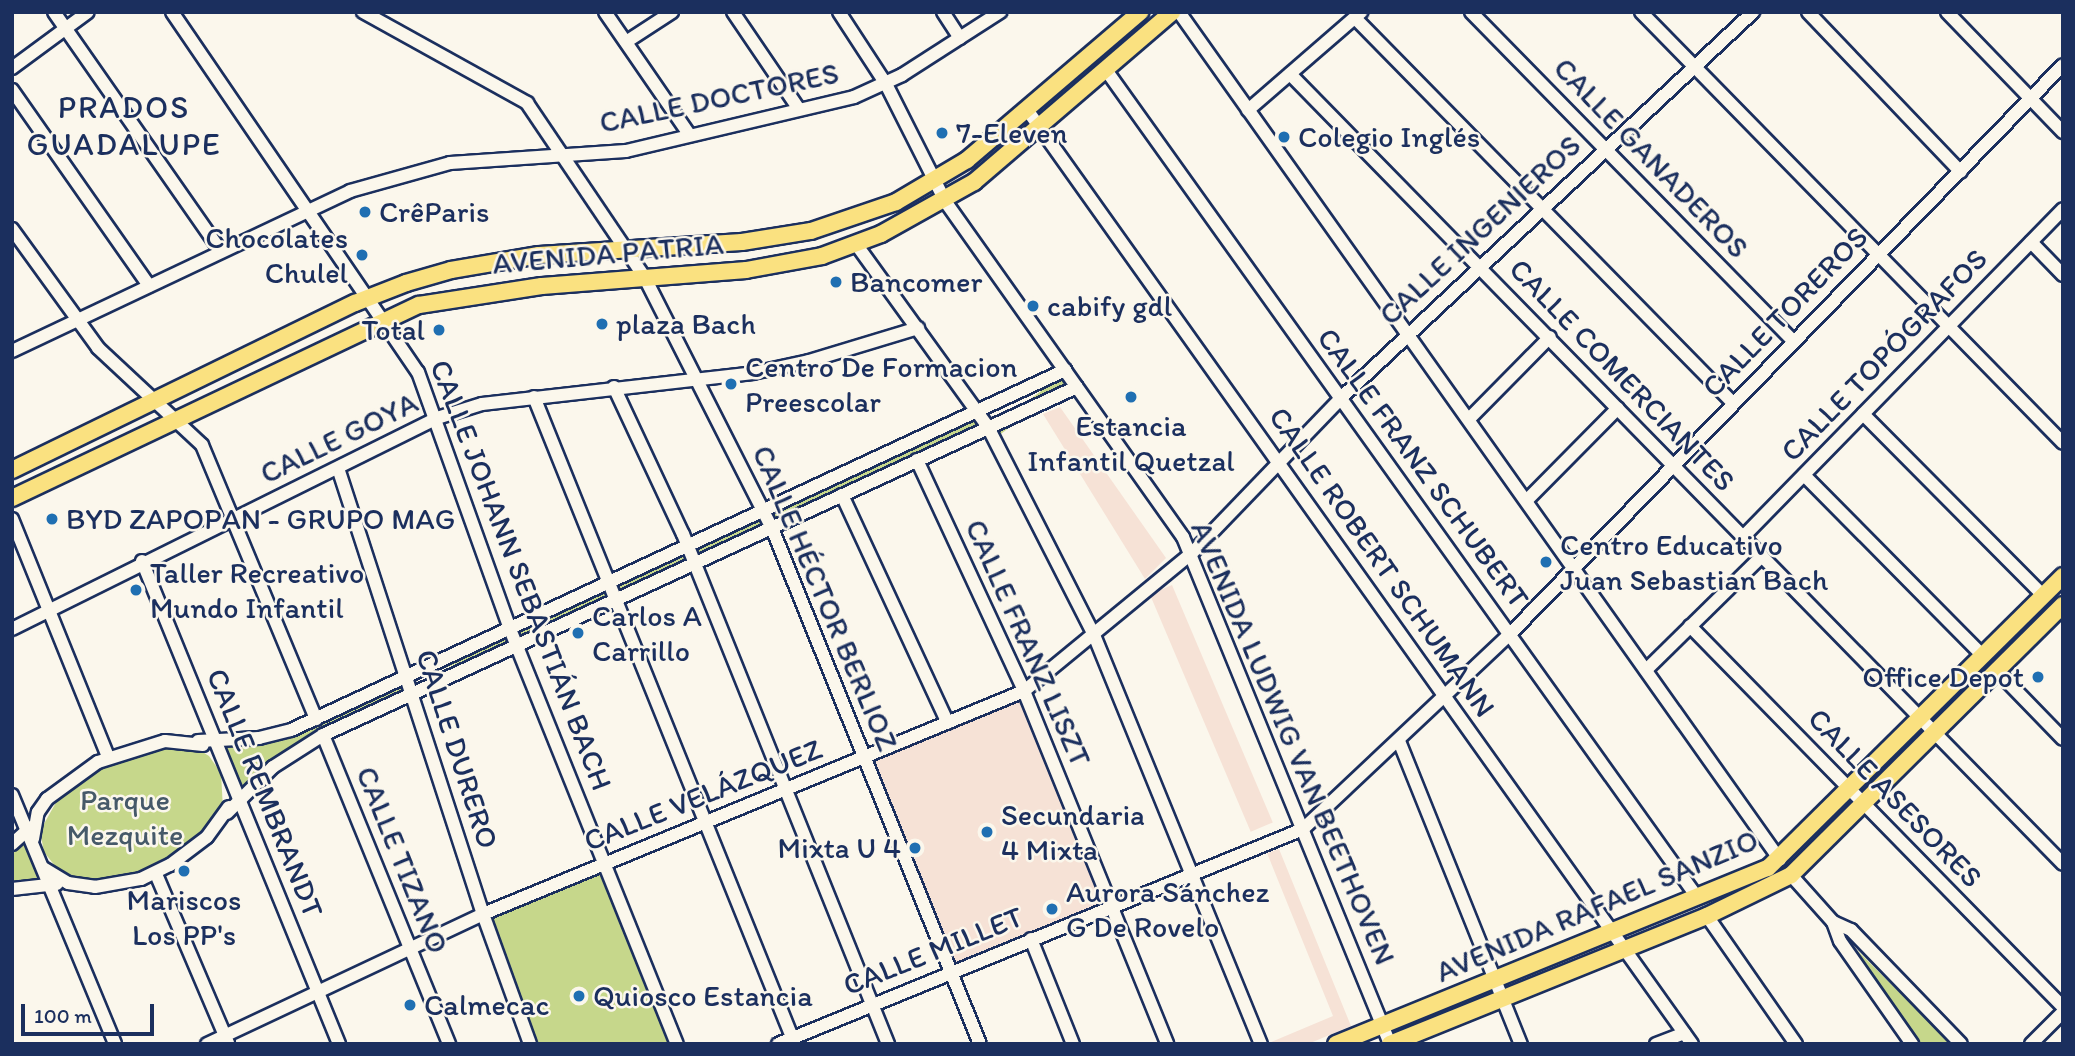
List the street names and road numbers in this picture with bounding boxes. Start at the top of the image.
street label: CALLE GANADEROS [1546,50,1756,266]
street label: CALLE DOCTORES [596,55,842,141]
street label: CALLE INGENIEROS [1370,126,1590,334]
street label: CALLE TOREROS [1695,219,1875,405]
street label: AVENIDA PATRIA [493,226,723,282]
street label: CALLE TOPÓGRAFOS [1773,241,1995,469]
street label: CALLE COMERCIANTES [1500,250,1744,500]
street label: CALLE FRANZ SCHUBERT [1309,321,1537,615]
street label: CALLE JOHANN SEBASTIÁN BACH [422,355,620,795]
street label: CALLE GOYA [254,384,424,492]
street label: CALLE ROBERT SCHUMANN [1261,400,1503,724]
street label: CALLE HÉCTOR BERLIOZ [744,440,906,756]
street label: CALLE FRANZ LISZT [957,514,1099,772]
street label: AVENIDA LUDWIG VAN BEETHOVEN [1184,518,1402,968]
street label: CALLE DURERO [408,645,506,853]
street label: CALLE REMBRANDT [199,663,331,923]
street label: CALLE ASESORES [1800,701,1990,895]
street label: CALLE VELÁZQUEZ [579,731,827,859]
street label: CALLE TIZANO [348,761,456,959]
street label: AVENIDA RAFAEL SANZIO [1432,822,1762,990]
street label: CALLE MILLET [838,899,1028,1003]

